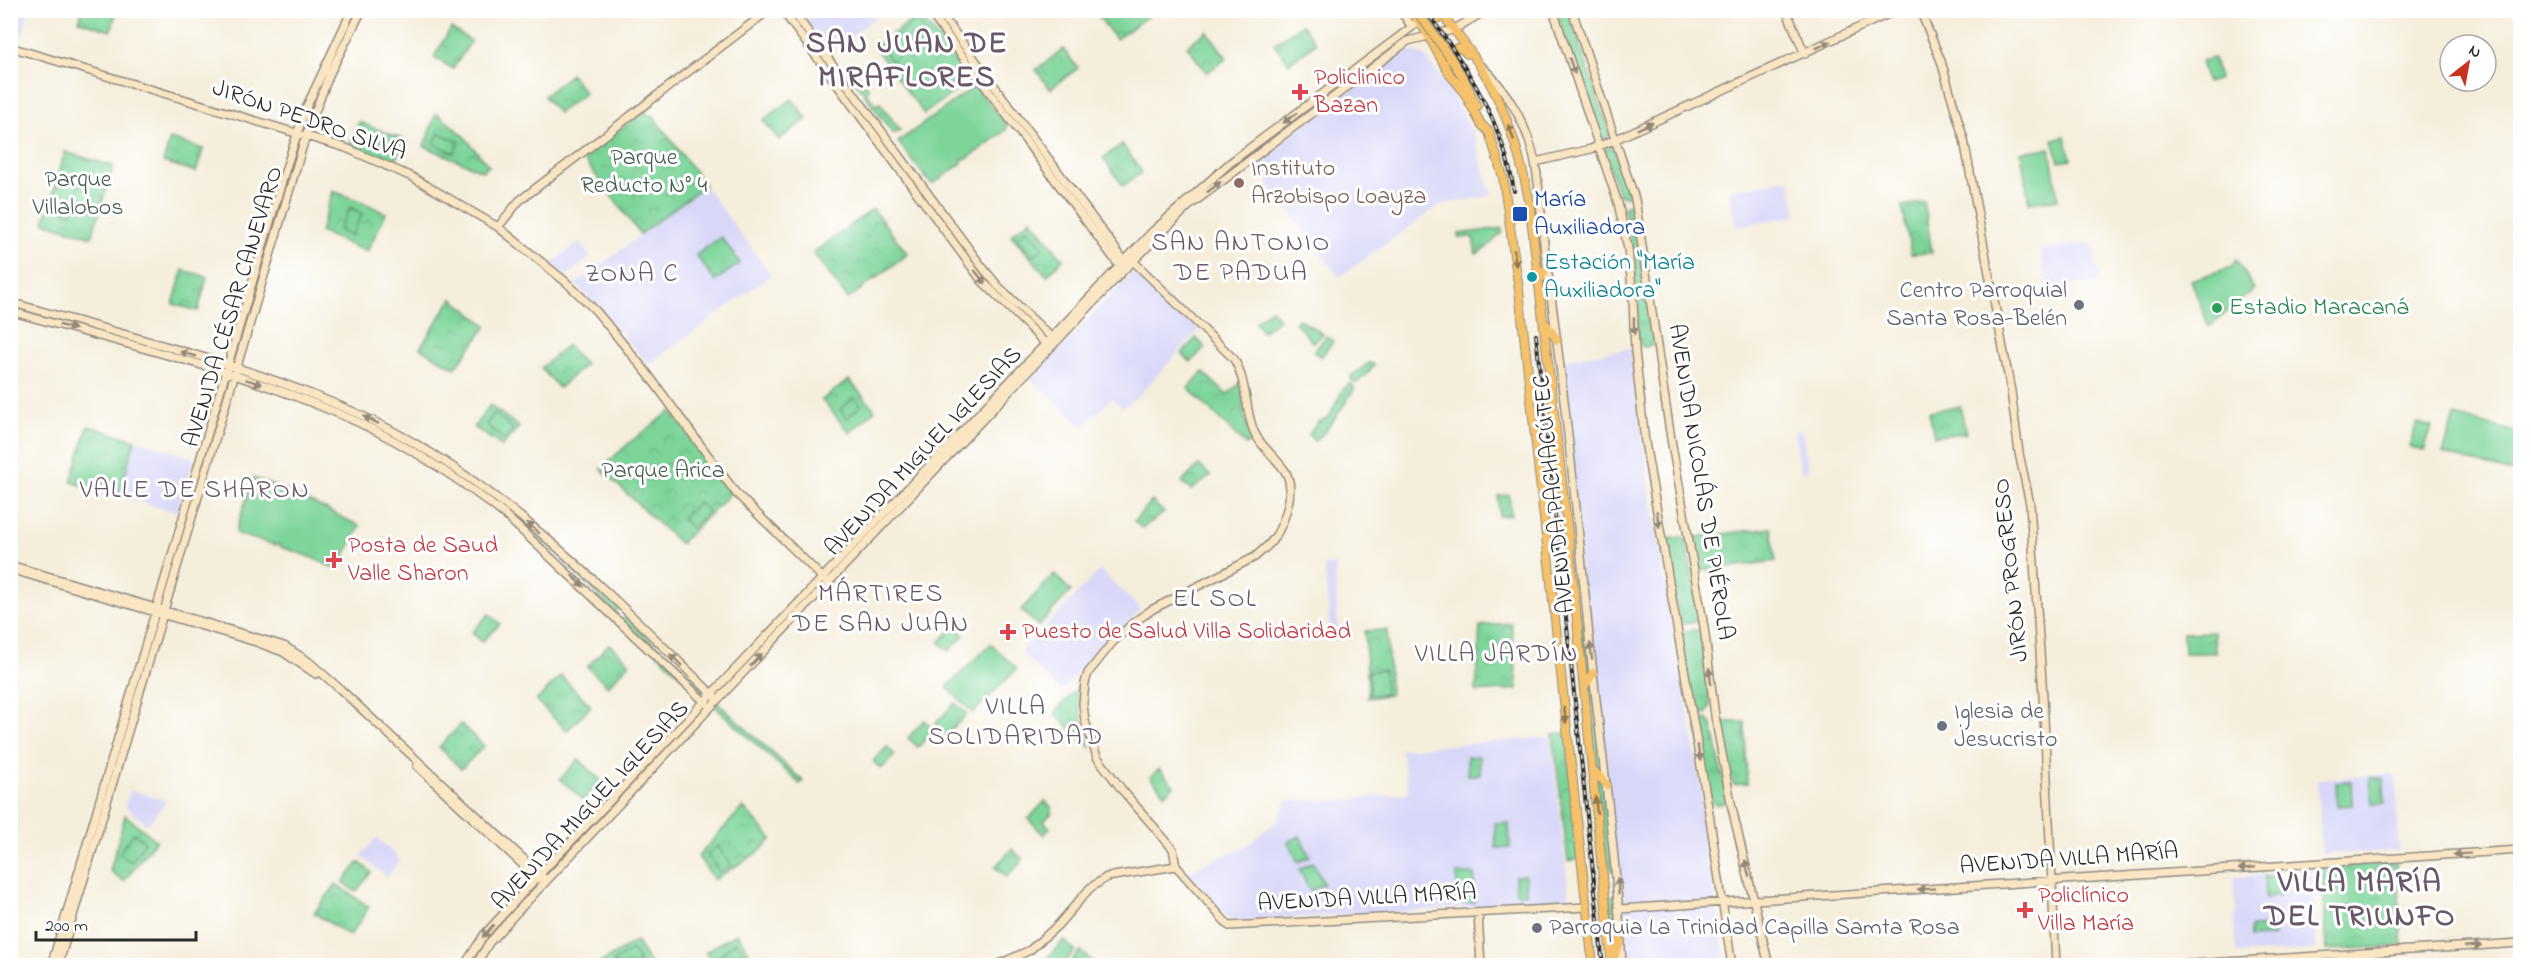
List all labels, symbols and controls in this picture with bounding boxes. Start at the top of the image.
district label: SAN JUAN DE MIRAFLORES [806,23,1008,101]
north arrow [2438,33,2498,93]
text: N [2464,39,2486,65]
one-way arrow [1814,40,1831,50]
one-way arrow [1567,57,1577,75]
place label: Policlinico Bazan [1313,61,1405,124]
street label: JIRÓN PEDRO SILVA [207,71,411,171]
marker: Policlinico Bazan [1291,83,1309,101]
one-way arrow [1282,112,1298,124]
one-way arrow [1637,121,1655,131]
one-way arrow [1506,123,1516,141]
park label: Parque Reducto N° 4 [581,141,708,204]
place label: Instituto Arzobispo Loayza [1251,152,1426,216]
street label: AVENIDA CÉSAR CANEVARO [175,162,293,452]
park label: Parque Villalobos [32,163,123,226]
marker: Instituto Arzobispo Loayza [1232,176,1246,190]
one-way arrow [1207,181,1222,193]
place label: María Auxiliadora [1534,183,1645,246]
marker: María Auxiliadora [1511,205,1529,223]
district label: SAN ANTONIO DE PADUA [1151,225,1331,293]
place label: Estación "María Auxiliadora" [1544,246,1695,309]
one-way arrow [1510,248,1519,267]
district label: ZONA C [585,256,679,294]
one-way arrow [973,269,986,285]
marker: Estación "María Auxiliadora" [1525,270,1539,284]
place label: Centro Parroquial Santa Rosa-Belén [1886,274,2067,337]
place label: Estadio Maracaná [2229,291,2409,326]
marker: Centro Parroquial Santa Rosa-Belén [2072,298,2086,312]
marker: Estadio Maracaná [2210,301,2224,315]
one-way arrow [1629,317,1639,336]
street label: AVENIDA NICOLÁS DE PIÉROLA [1658,321,1742,643]
one-way arrow [58,323,76,332]
street label: AVENIDA MIGUEL IGLESIAS [817,339,1031,565]
one-way arrow [179,349,197,358]
street label: AVENIDA PACHACÚTEC [1525,373,1585,615]
one-way arrow [245,378,263,388]
one-way arrow [362,416,379,425]
park label: Parque Arica [601,454,725,489]
district label: VALLE DE SHARON [79,472,310,510]
street label: JIRÓN PROGRESO [1985,476,2039,664]
one-way arrow [1653,510,1662,529]
one-way arrow [525,521,541,534]
place label: Posta de Saud Valle Sharon [347,529,498,592]
marker: Posta de Saud Valle Sharon [325,551,343,569]
one-way arrow [570,574,585,588]
district label: MÁRTIRES DE SAN JUAN [791,576,970,644]
district label: EL SOL [1173,581,1257,619]
place label: Puesto de Salud Villa Solidaridad [1022,615,1351,650]
marker: Puesto de Salud Villa Solidaridad [999,623,1017,641]
district label: VILLA JARDÍN [1414,636,1579,674]
one-way arrow [1586,641,1595,660]
one-way arrow [668,653,683,667]
one-way arrow [749,653,762,668]
one-way arrow [1705,667,1715,686]
district label: VILLA SOLIDARIDAD [928,689,1104,757]
street label: AVENIDA MIGUEL IGLESIAS [484,693,698,919]
place label: Iglesia de Jesucristo [1954,695,2058,758]
one-way arrow [1561,706,1570,725]
marker: Iglesia de Jesucristo [1935,719,1949,733]
one-way arrow [1695,743,1704,762]
one-way arrow [1591,795,1601,814]
street label: AVENIDA VILLA MARÍA [1958,835,2180,885]
one-way arrow [2453,849,2472,858]
one-way arrow [1742,858,1751,876]
district label: VILLA MARÍA DEL TRIUNFO [2262,862,2456,940]
one-way arrow [2237,863,2256,873]
street label: AVENIDA VILLA MARÍA [1257,876,1477,922]
one-way arrow [1613,877,1623,896]
place label: Policlínico Villa María [2037,879,2134,942]
one-way arrow [1917,884,1936,894]
marker: Policlínico Villa María [2016,901,2034,919]
scale bar [36,904,196,942]
place label: Parroquia La Trinidad Capilla Samta Rosa [1549,911,1960,946]
text: 200 m [45,914,88,940]
marker: Parroquia La Trinidad Capilla Samta Rosa [1530,921,1544,935]
one-way arrow [482,923,495,938]
one-way arrow [2464,942,2483,951]

